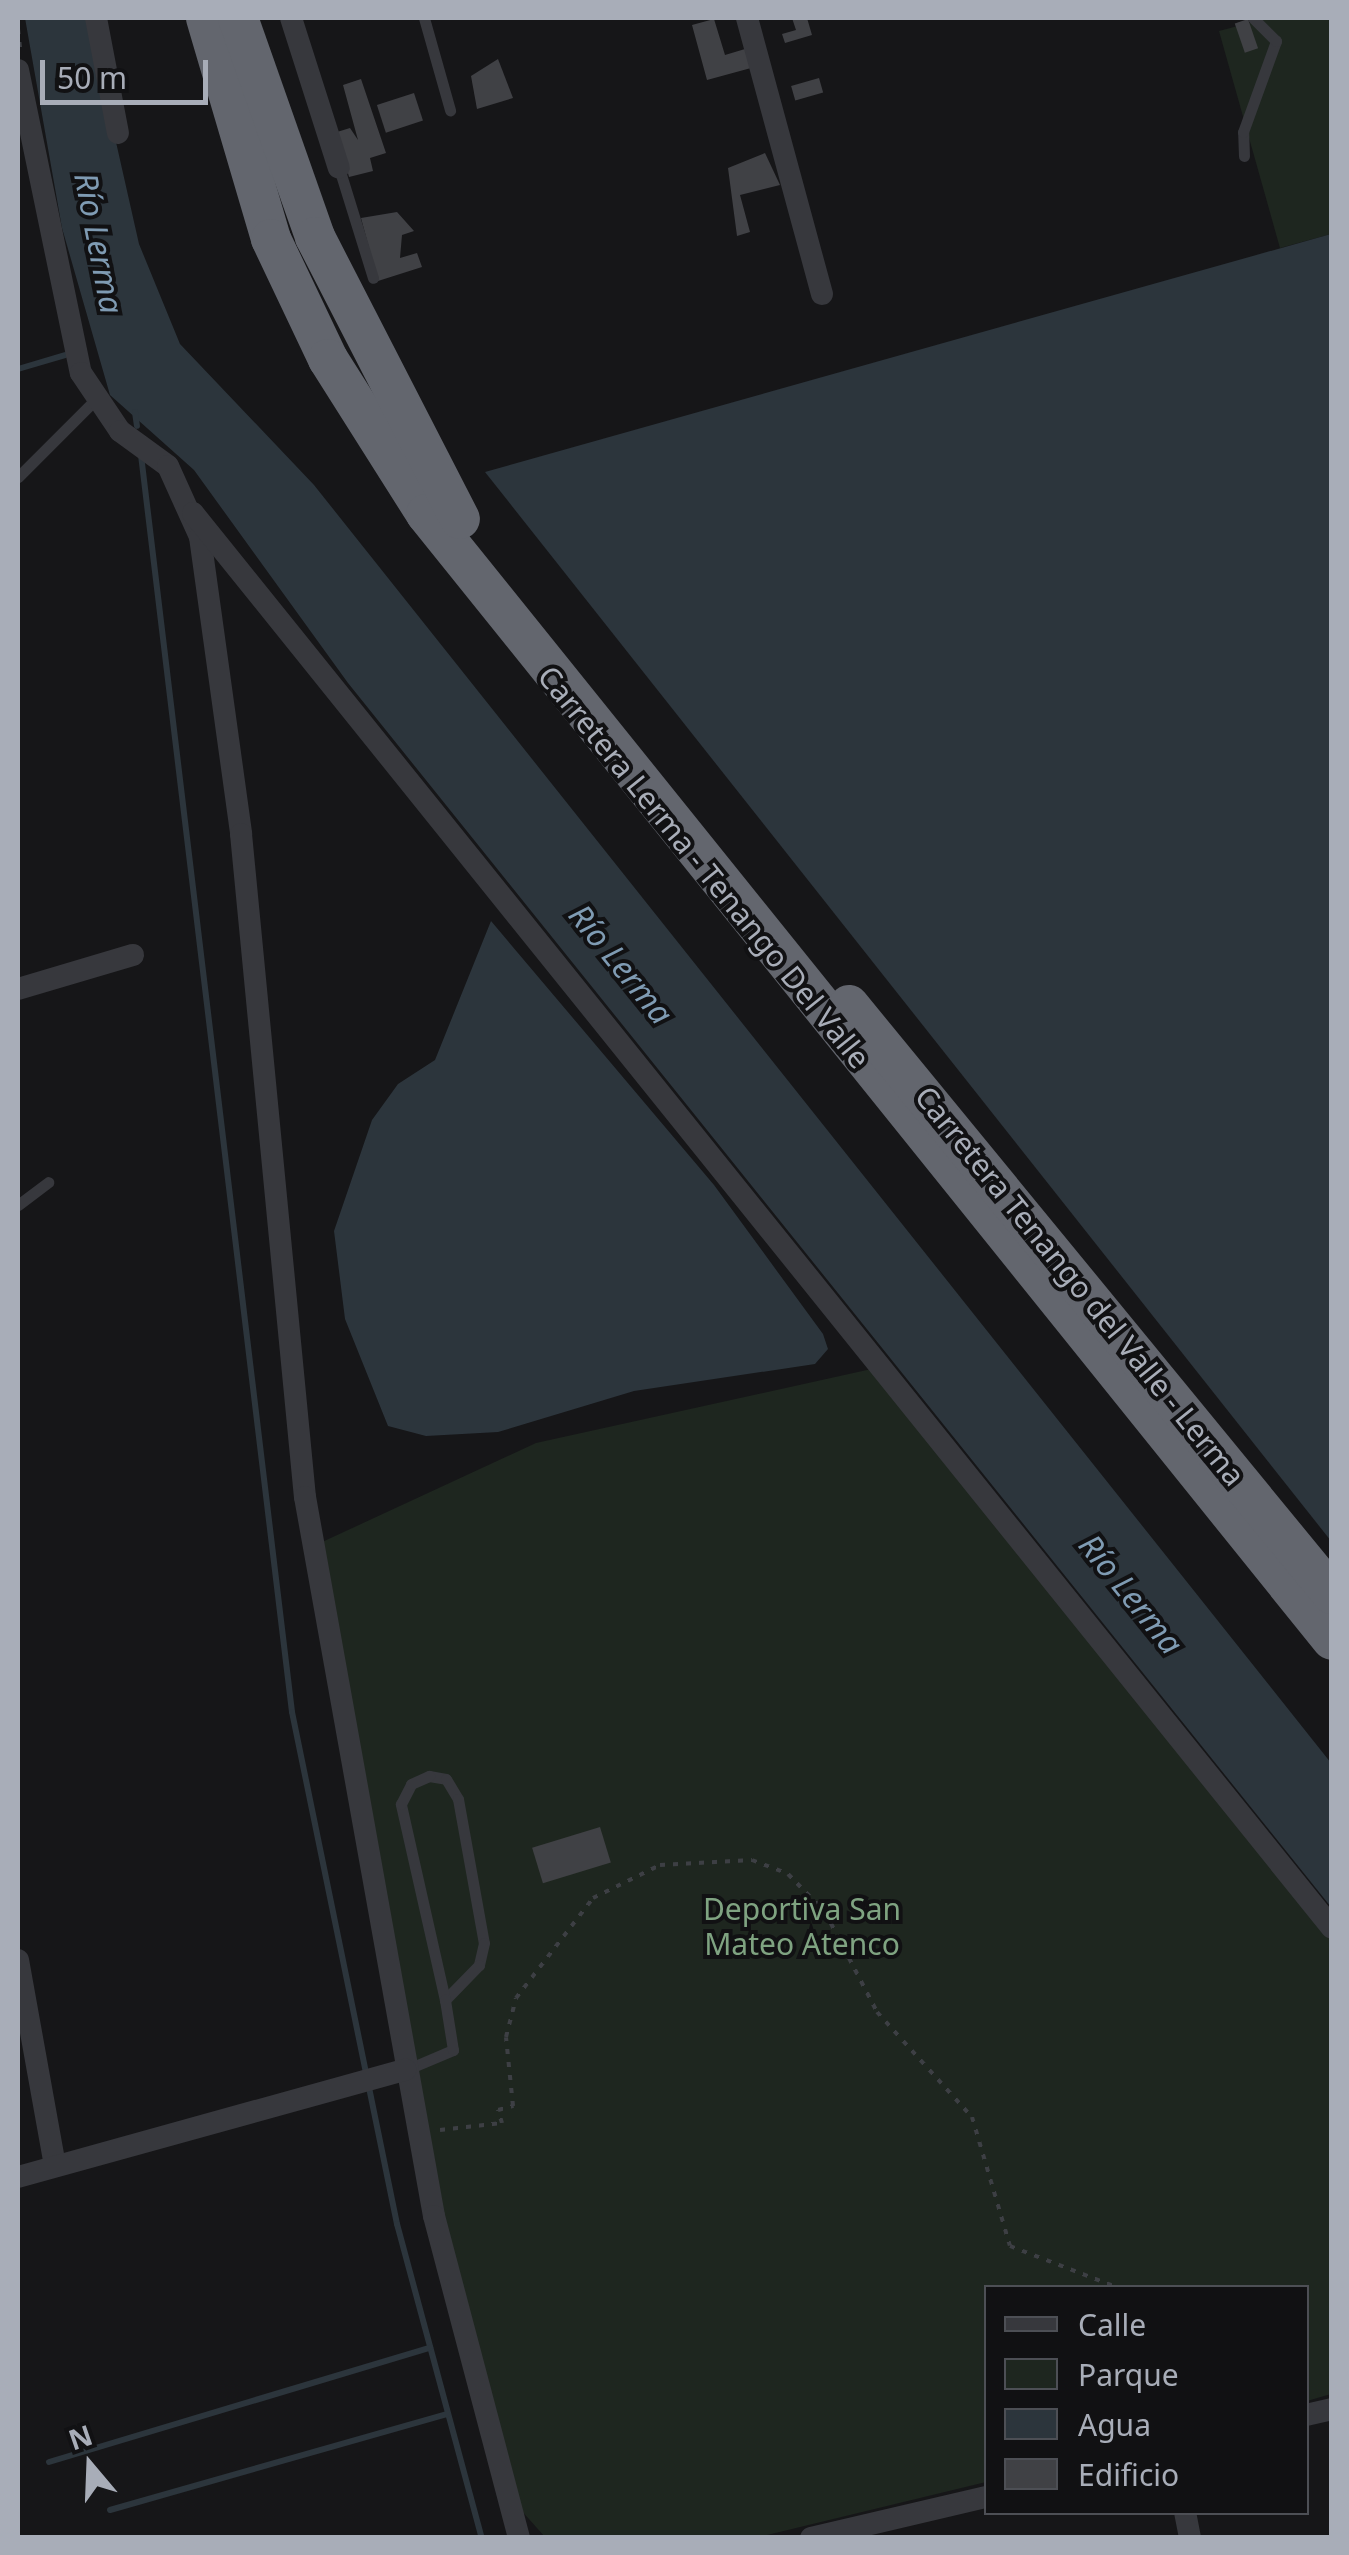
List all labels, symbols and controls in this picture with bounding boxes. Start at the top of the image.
scale bar [45,40,212,102]
text: 50 m [57,57,127,98]
water label: Río Lerma [67,169,131,317]
street label: Carretera Lerma - Tenango Del Valle [530,659,878,1075]
water label: Río Lerma [561,896,681,1032]
street label: Carretera Tenango del Valle - Lerma [908,1079,1252,1493]
water label: Río Lerma [1071,1526,1191,1662]
park label: Deportiva San Mateo Atenco [703,1891,901,1962]
legend [984,2285,1309,2515]
text: Calle [1078,2304,1146,2345]
text: Parque [1078,2354,1179,2395]
text: Agua [1078,2404,1151,2445]
north arrow [40,2415,140,2515]
text: N [63,2415,97,2458]
text: Edificio [1078,2454,1179,2495]

